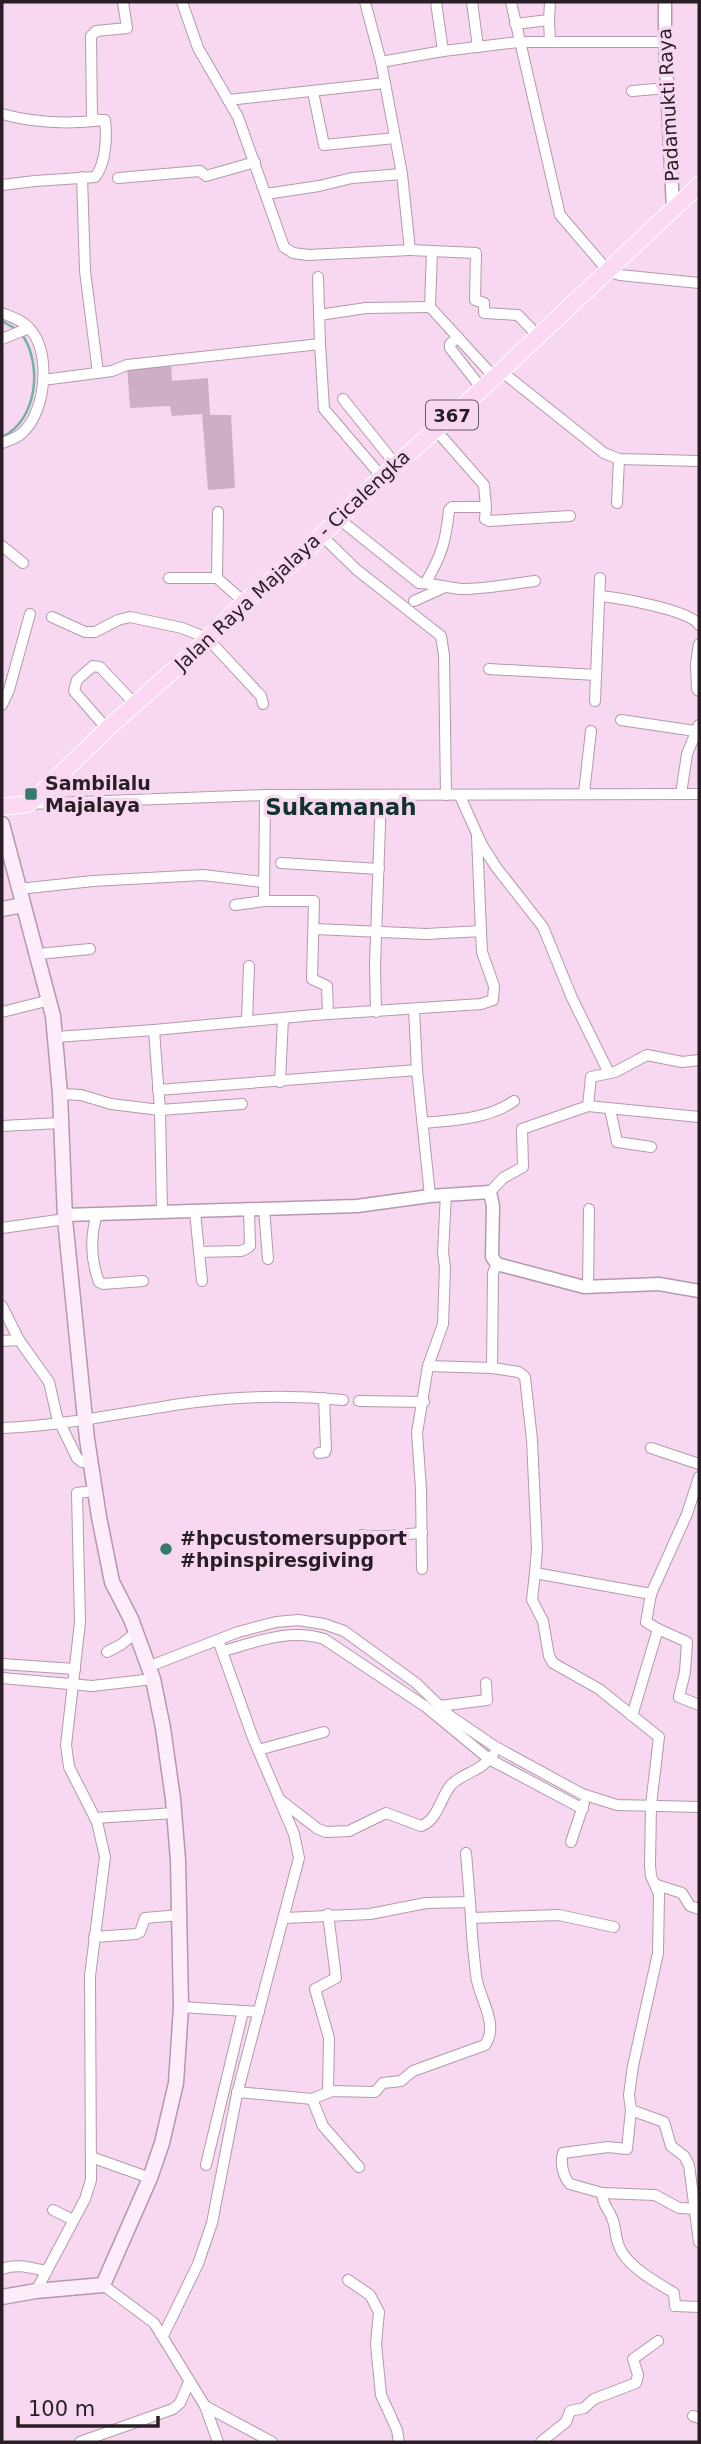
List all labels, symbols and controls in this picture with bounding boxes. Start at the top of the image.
street label: Padamukti Raya [653,28,683,182]
road number: 367 [426,400,478,430]
street label: Jalan Raya Majalaya - Cicalengka [169,445,414,676]
place label: Sambilalu Majalaya [45,772,151,816]
marker: Sambilalu Majalaya [23,786,39,802]
district label: Sukamanah [265,794,417,820]
place label: #hpcustomersupport #hpinspiresgiving [180,1527,407,1571]
marker: #hpcustomersupport #hpinspiresgiving [158,1541,174,1557]
scale bar [18,2384,158,2428]
text: 100 m [28,2397,95,2421]

